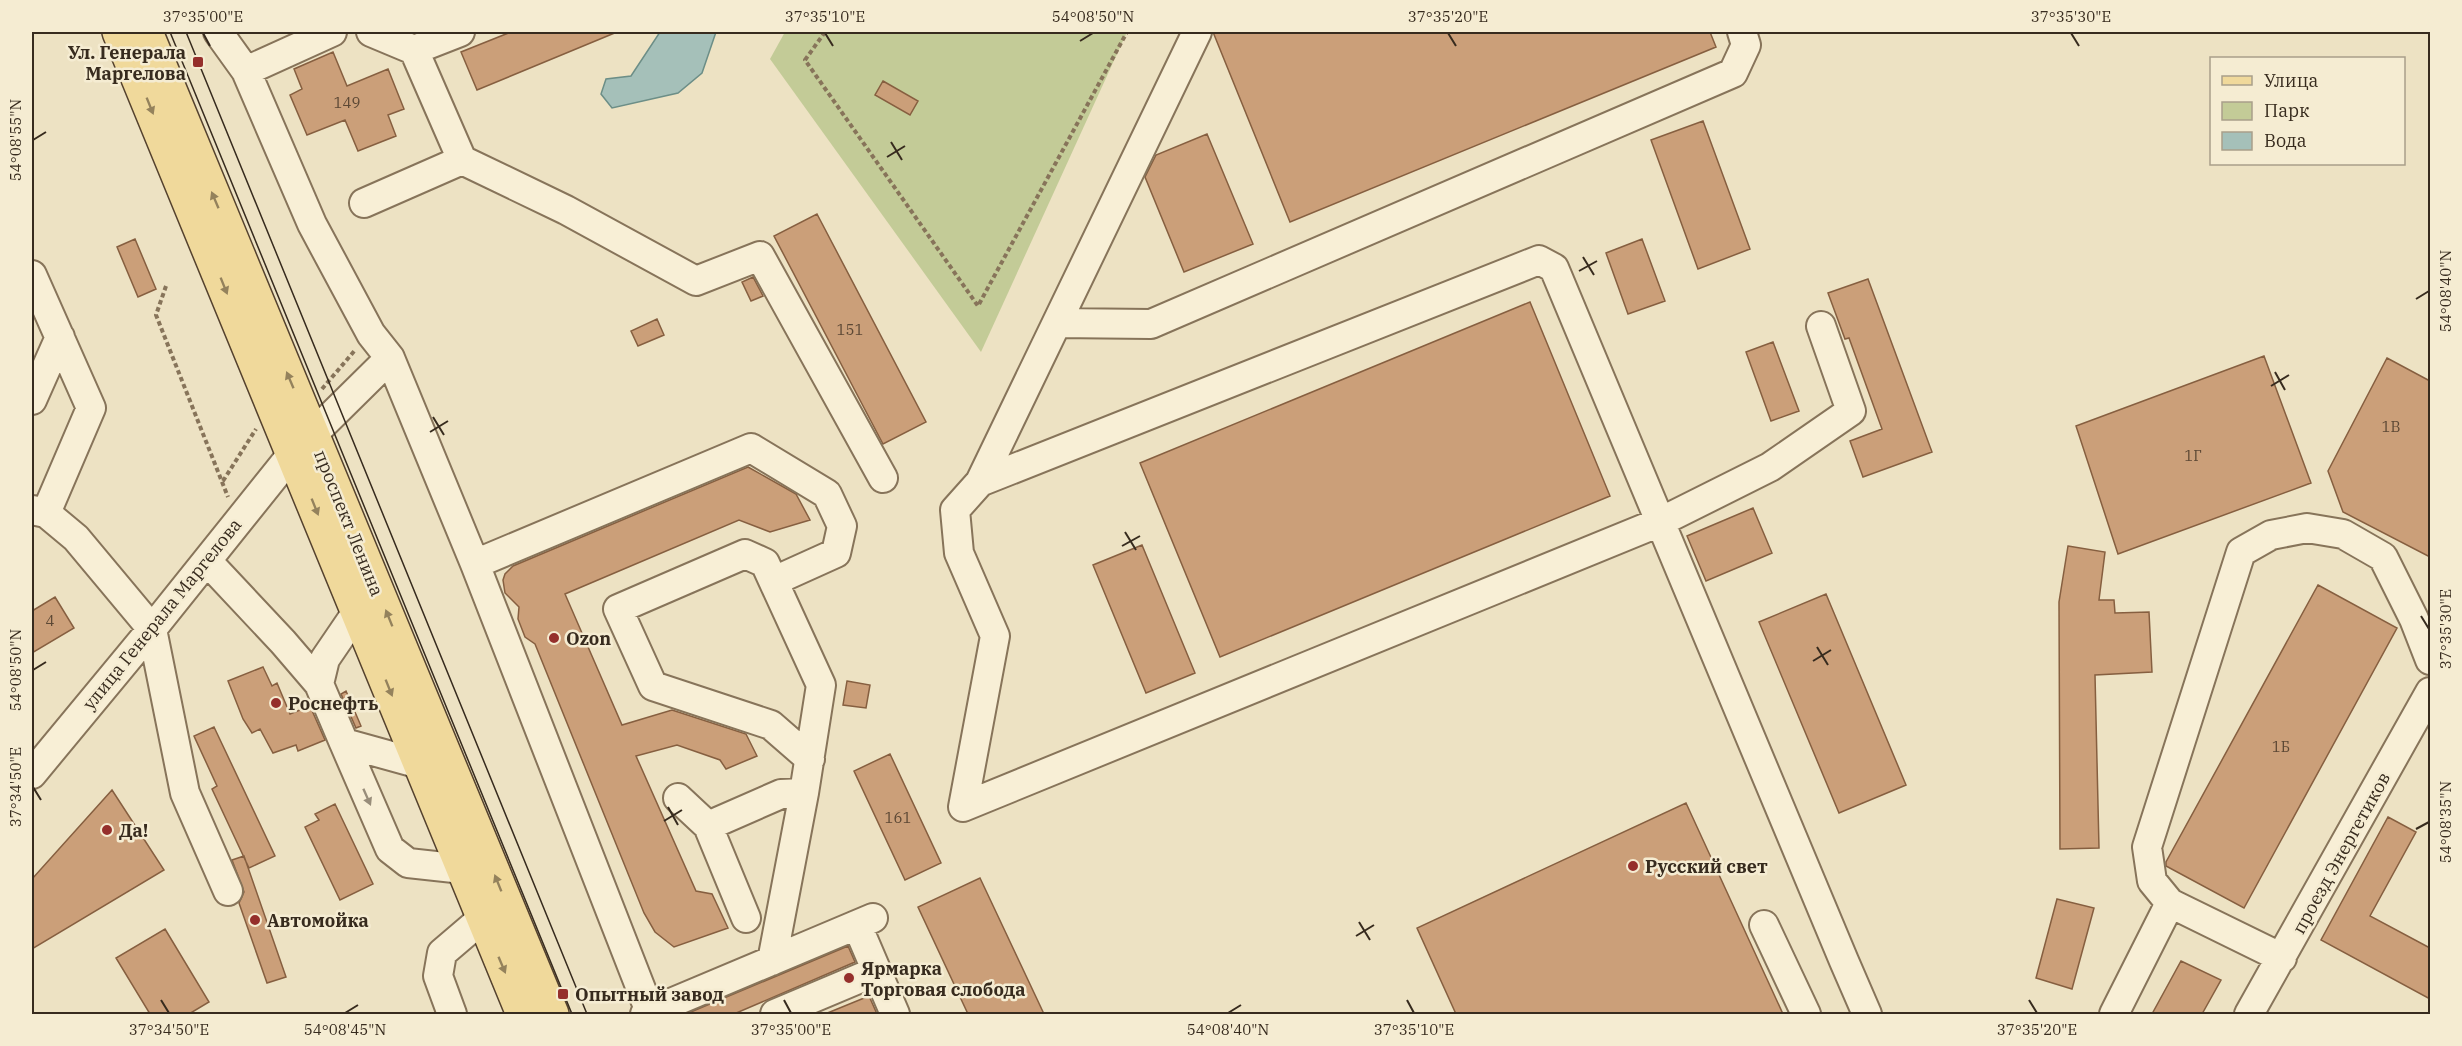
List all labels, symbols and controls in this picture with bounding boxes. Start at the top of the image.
text: 37°35'00"E [163,7,243,26]
text: 37°35'10"E [785,7,865,26]
text: 54°08'50"N [1052,7,1134,26]
text: 37°35'20"E [1408,7,1488,26]
text: 37°35'30"E [2031,7,2111,26]
place label: Ул. Генерала Маргелова [68,41,186,85]
marker: Ул. Генерала Маргелова [191,55,205,69]
legend [2210,57,2405,165]
text: Улица [2264,69,2319,92]
house number: 149 [333,93,361,112]
one-way arrow [145,97,155,115]
text: 54°08'55"N [6,99,25,181]
text: Парк [2264,99,2310,122]
text: Вода [2264,129,2307,152]
one-way arrow [210,190,220,208]
text: 54°08'40"N [2436,250,2455,332]
one-way arrow [220,277,229,295]
house number: 151 [836,320,864,339]
one-way arrow [285,370,295,388]
house number: 1В [2381,417,2401,436]
house number: 1Г [2184,446,2202,465]
street label: проспект Ленина [309,447,389,600]
one-way arrow [310,499,320,517]
street label: улица Генерала Маргелова [78,513,247,714]
text: 37°35'30"E [2436,589,2455,669]
one-way arrow [384,609,393,627]
house number: 4 [45,611,55,630]
place label: Ozon [566,627,611,650]
text: 54°08'50"N [6,629,25,711]
marker: Ozon [547,631,561,645]
one-way arrow [384,679,394,697]
place label: Роснефть [288,692,378,715]
marker: Роснефть [269,696,283,710]
house number: 1Б [2272,737,2290,756]
text: 37°34'50"E [6,747,25,827]
street label: проезд Энергетиков [2287,768,2395,938]
text: 54°08'35"N [2436,781,2455,863]
one-way arrow [363,788,373,806]
house number: 161 [884,808,912,827]
place label: Да! [119,819,148,842]
marker: Да! [100,823,114,837]
place label: Русский свет [1645,855,1768,878]
marker: Русский свет [1626,859,1640,873]
one-way arrow [493,873,503,891]
place label: Автомойка [267,909,369,932]
marker: Автомойка [248,913,262,927]
one-way arrow [497,957,507,975]
place label: Ярмарка Торговая слобода [861,957,1025,1001]
marker: Ярмарка Торговая слобода [842,971,856,985]
place label: Опытный завод [575,983,724,1006]
marker: Опытный завод [556,987,570,1001]
text: 37°34'50"E [129,1020,209,1039]
text: 54°08'45"N [304,1020,386,1039]
text: 37°35'00"E [751,1020,831,1039]
text: 54°08'40"N [1187,1020,1269,1039]
text: 37°35'10"E [1374,1020,1454,1039]
text: 37°35'20"E [1997,1020,2077,1039]

